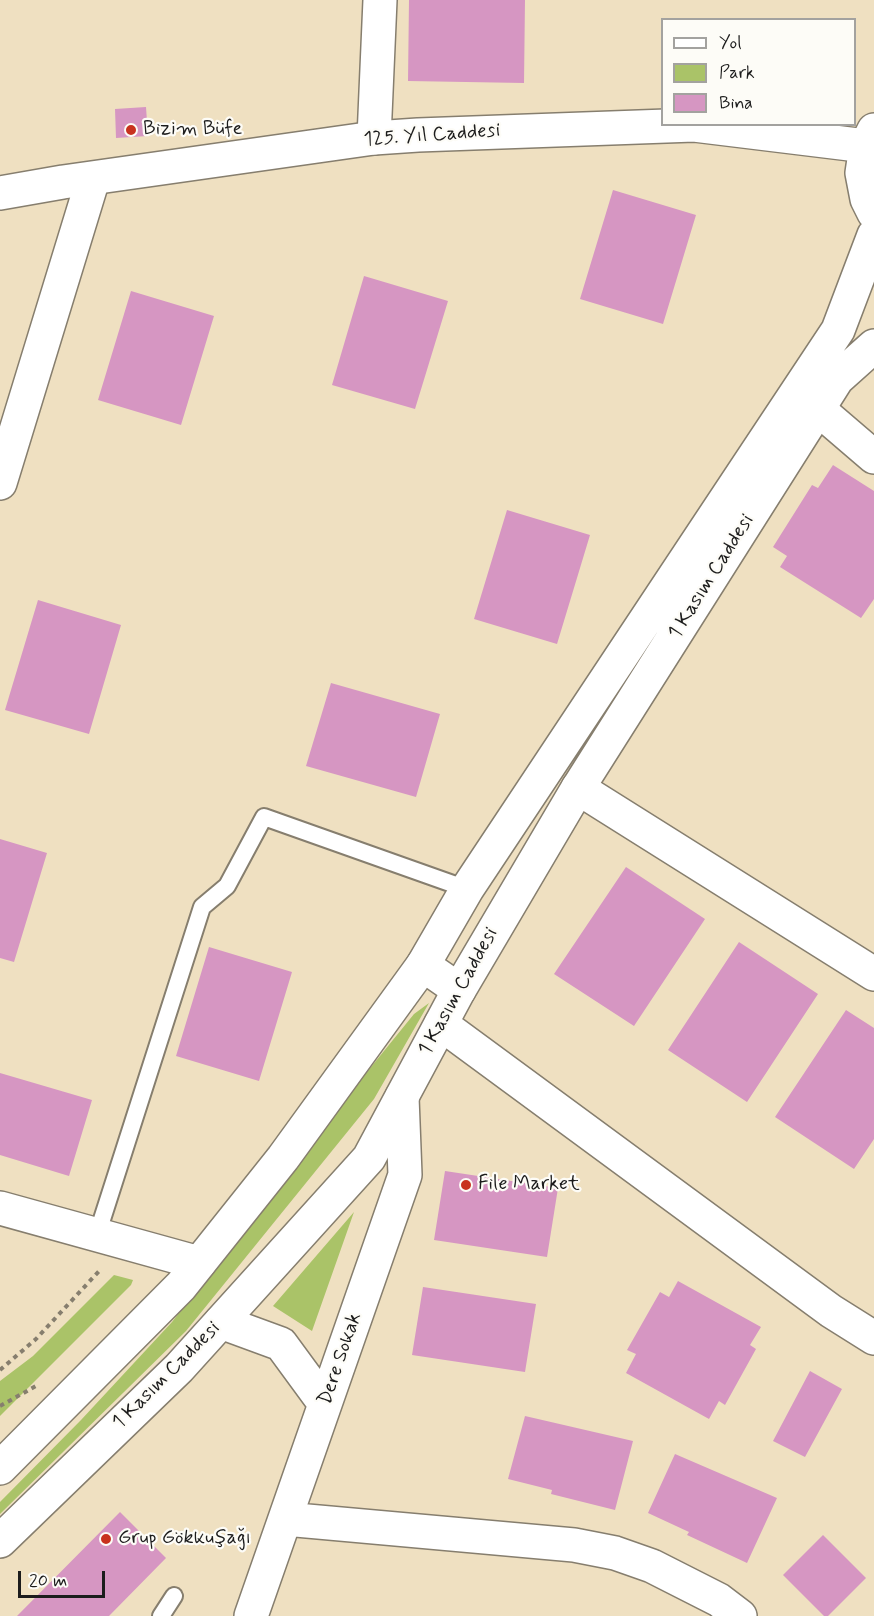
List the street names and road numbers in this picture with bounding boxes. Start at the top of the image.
street label: 125. Yıl Caddesi [363,119,501,153]
street label: 1 Kasım Caddesi [664,510,760,644]
street label: 1 Kasım Caddesi [414,924,504,1060]
street label: Dere Sokak [314,1310,368,1408]
street label: 1 Kasım Caddesi [108,1317,226,1435]

